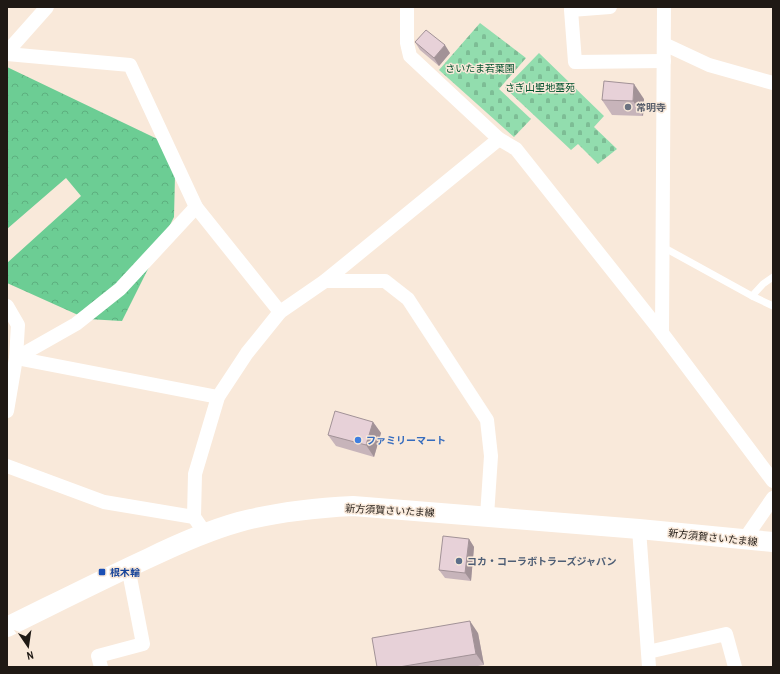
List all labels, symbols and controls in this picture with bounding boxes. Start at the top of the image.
park label: さいたま若葉園 [445,62,515,75]
park label: さぎ山聖地墓苑 [505,81,575,94]
place label: 常明寺 [636,101,666,114]
marker: 常明寺 [623,102,633,112]
place label: ファミリーマート [366,434,446,447]
marker: ファミリーマート [353,435,363,445]
street label: 新方須賀さいたま線 [345,502,435,519]
street label: 新方須賀さいたま線 [668,526,758,549]
place label: コカ・コーラボトラーズジャパン [467,555,617,568]
marker: コカ・コーラボトラーズジャパン [454,556,464,566]
place label: 根木輪 [110,566,140,579]
marker: 根木輪 [97,567,107,577]
north arrow [8,626,48,666]
text: N [26,648,35,663]

